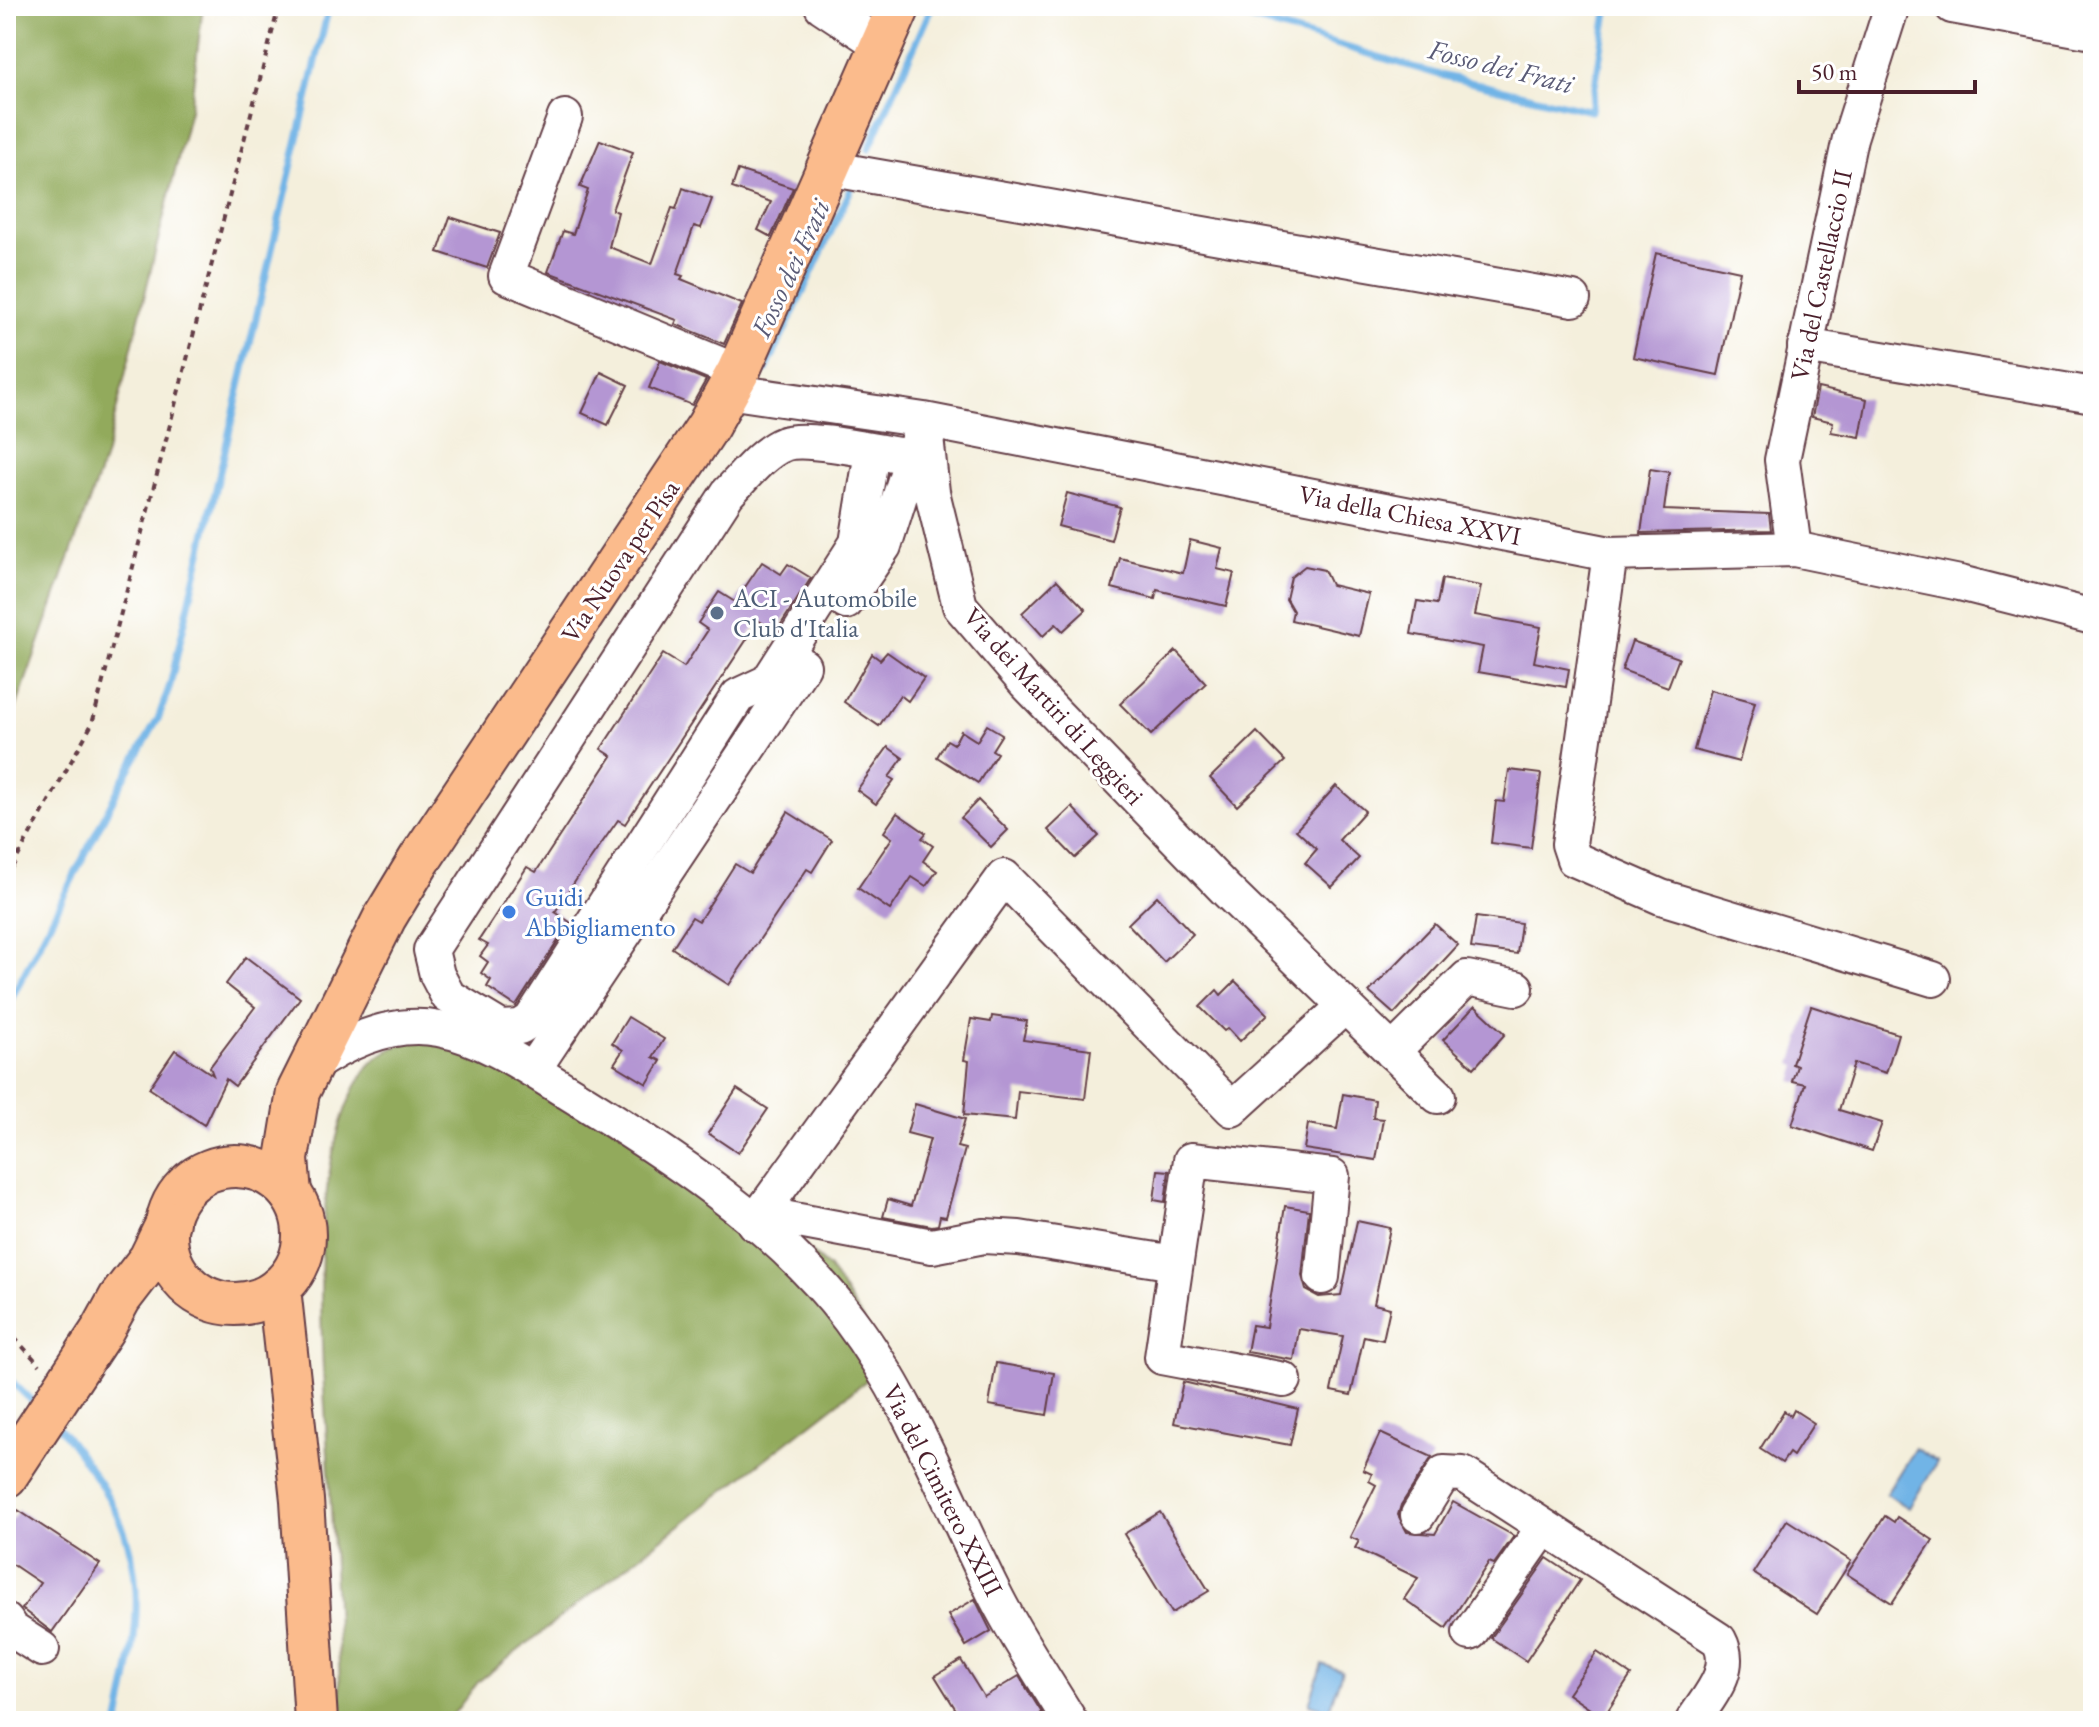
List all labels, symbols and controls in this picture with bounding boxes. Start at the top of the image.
water label: Fosso dei Frati [1424,30,1579,102]
scale bar [1799,44,1975,94]
text: 50 m [1811,56,1858,87]
street label: Via del Castellaccio II [1782,166,1860,384]
water label: Fosso dei Frati [742,192,838,344]
street label: Via Nuova per Pisa [553,473,687,649]
street label: Via della Chiesa XXVI [1296,477,1524,553]
place label: ACI - Automobile Club d'Italia [732,581,917,645]
street label: Via dei Martiri di Leggieri [956,600,1152,812]
marker: ACI - Automobile Club d'Italia [708,604,726,622]
place label: Guidi Abbigliamento [524,880,676,944]
marker: Guidi Abbigliamento [500,903,518,921]
street label: Via del Cimitero XXIII [875,1378,1011,1602]

